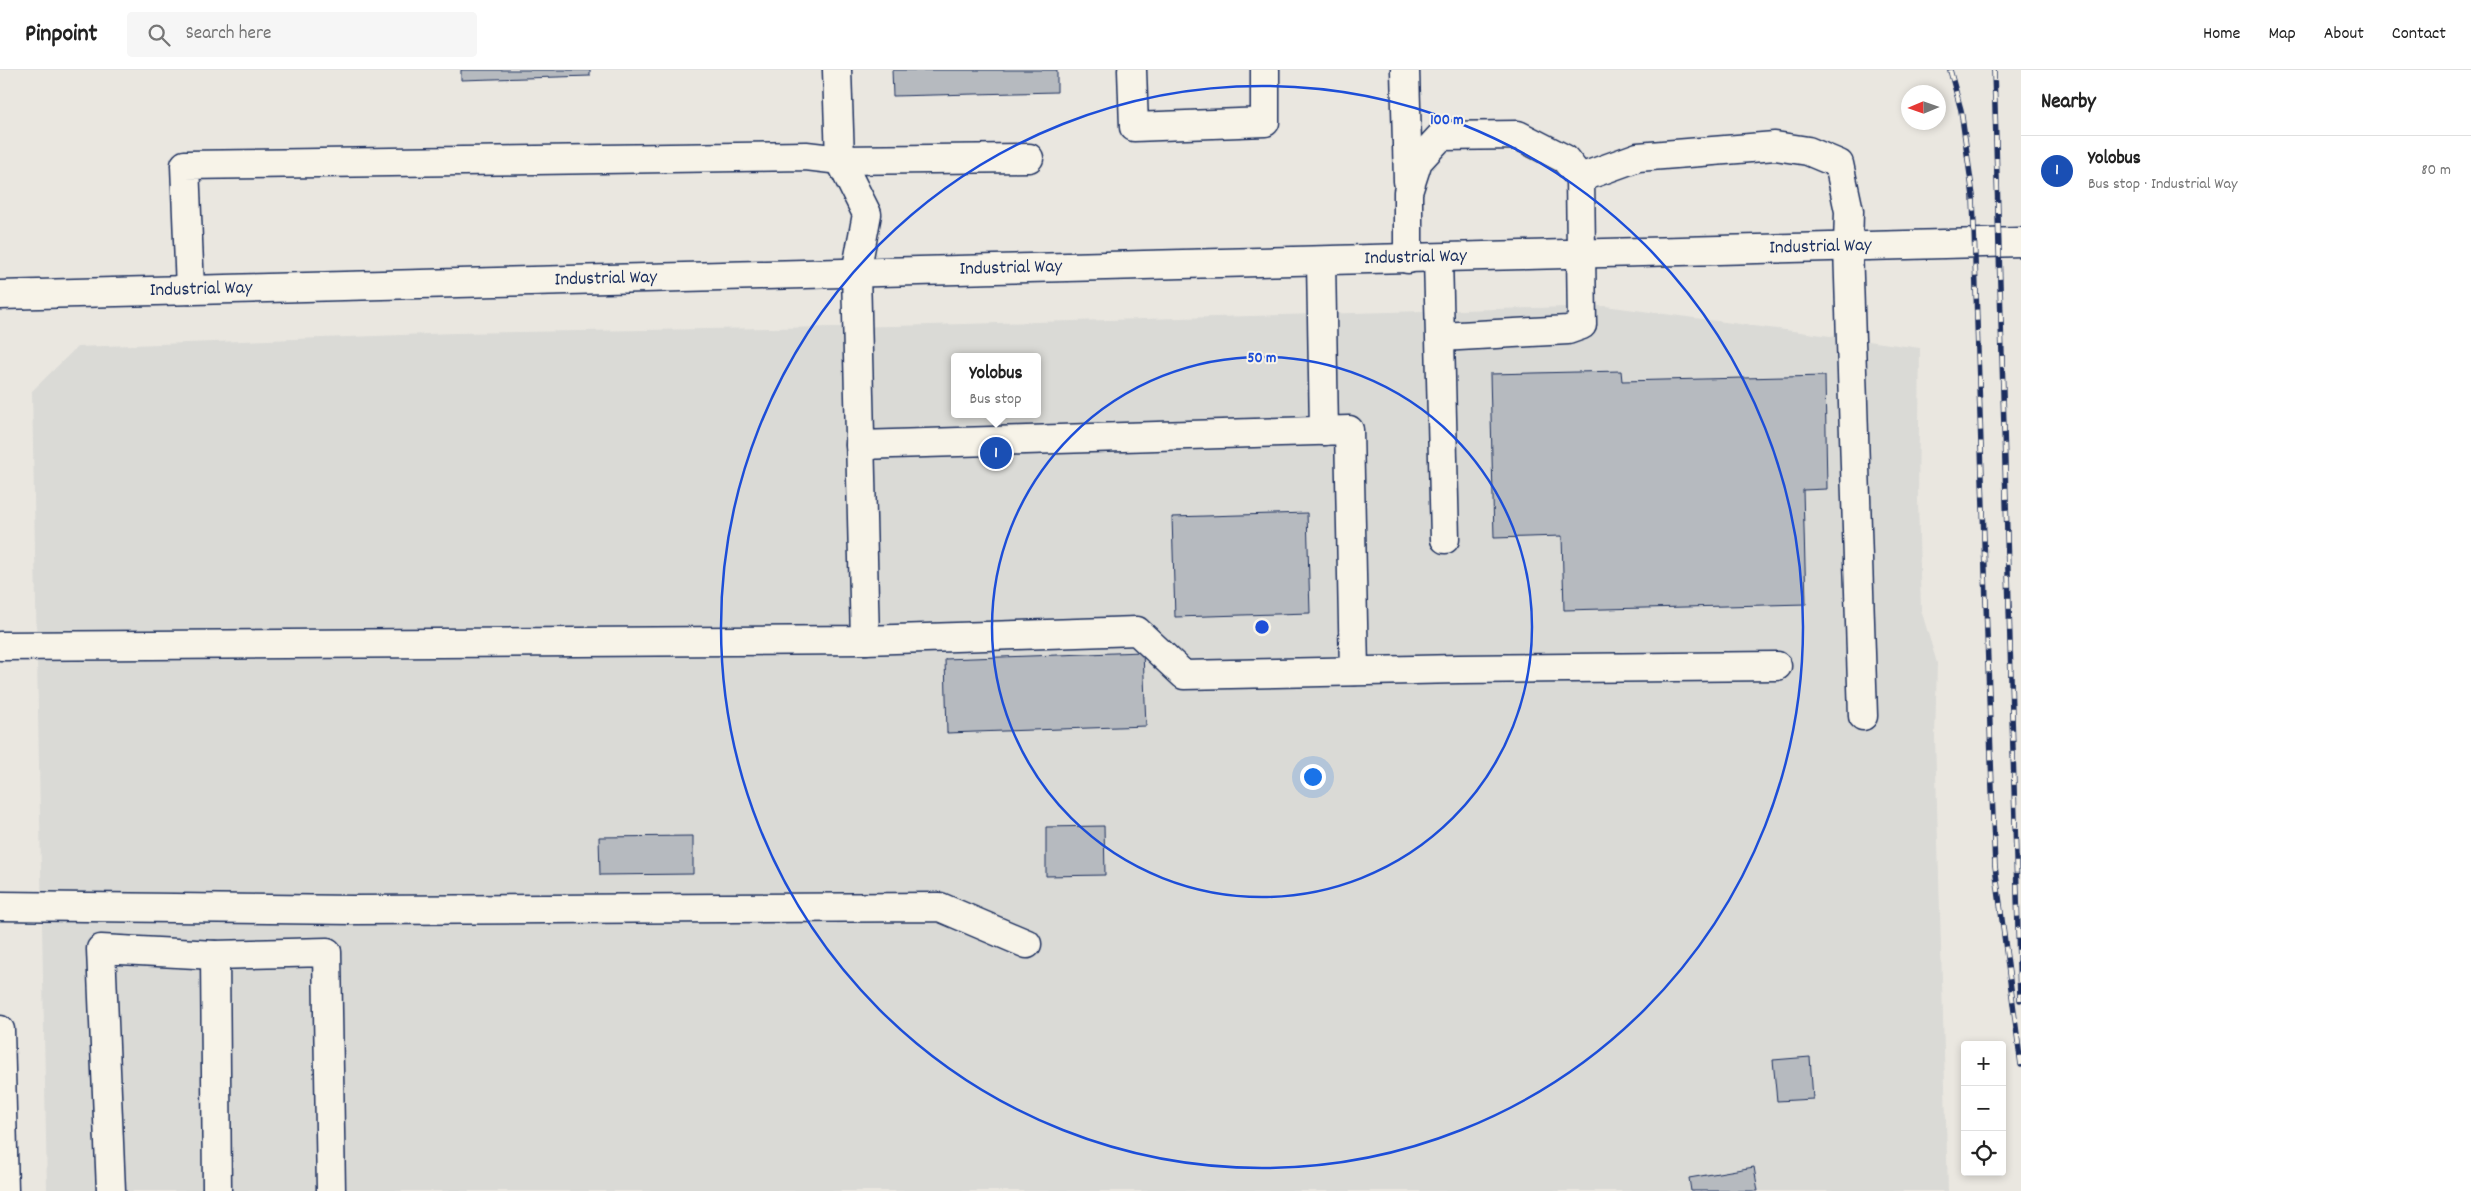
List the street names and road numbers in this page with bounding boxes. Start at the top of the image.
street label: Industrial Way [1769,232,1872,262]
street label: Industrial Way [1364,243,1467,273]
street label: Industrial Way [959,254,1063,283]
street label: Industrial Way [554,264,658,294]
street label: Industrial Way [149,275,253,305]

